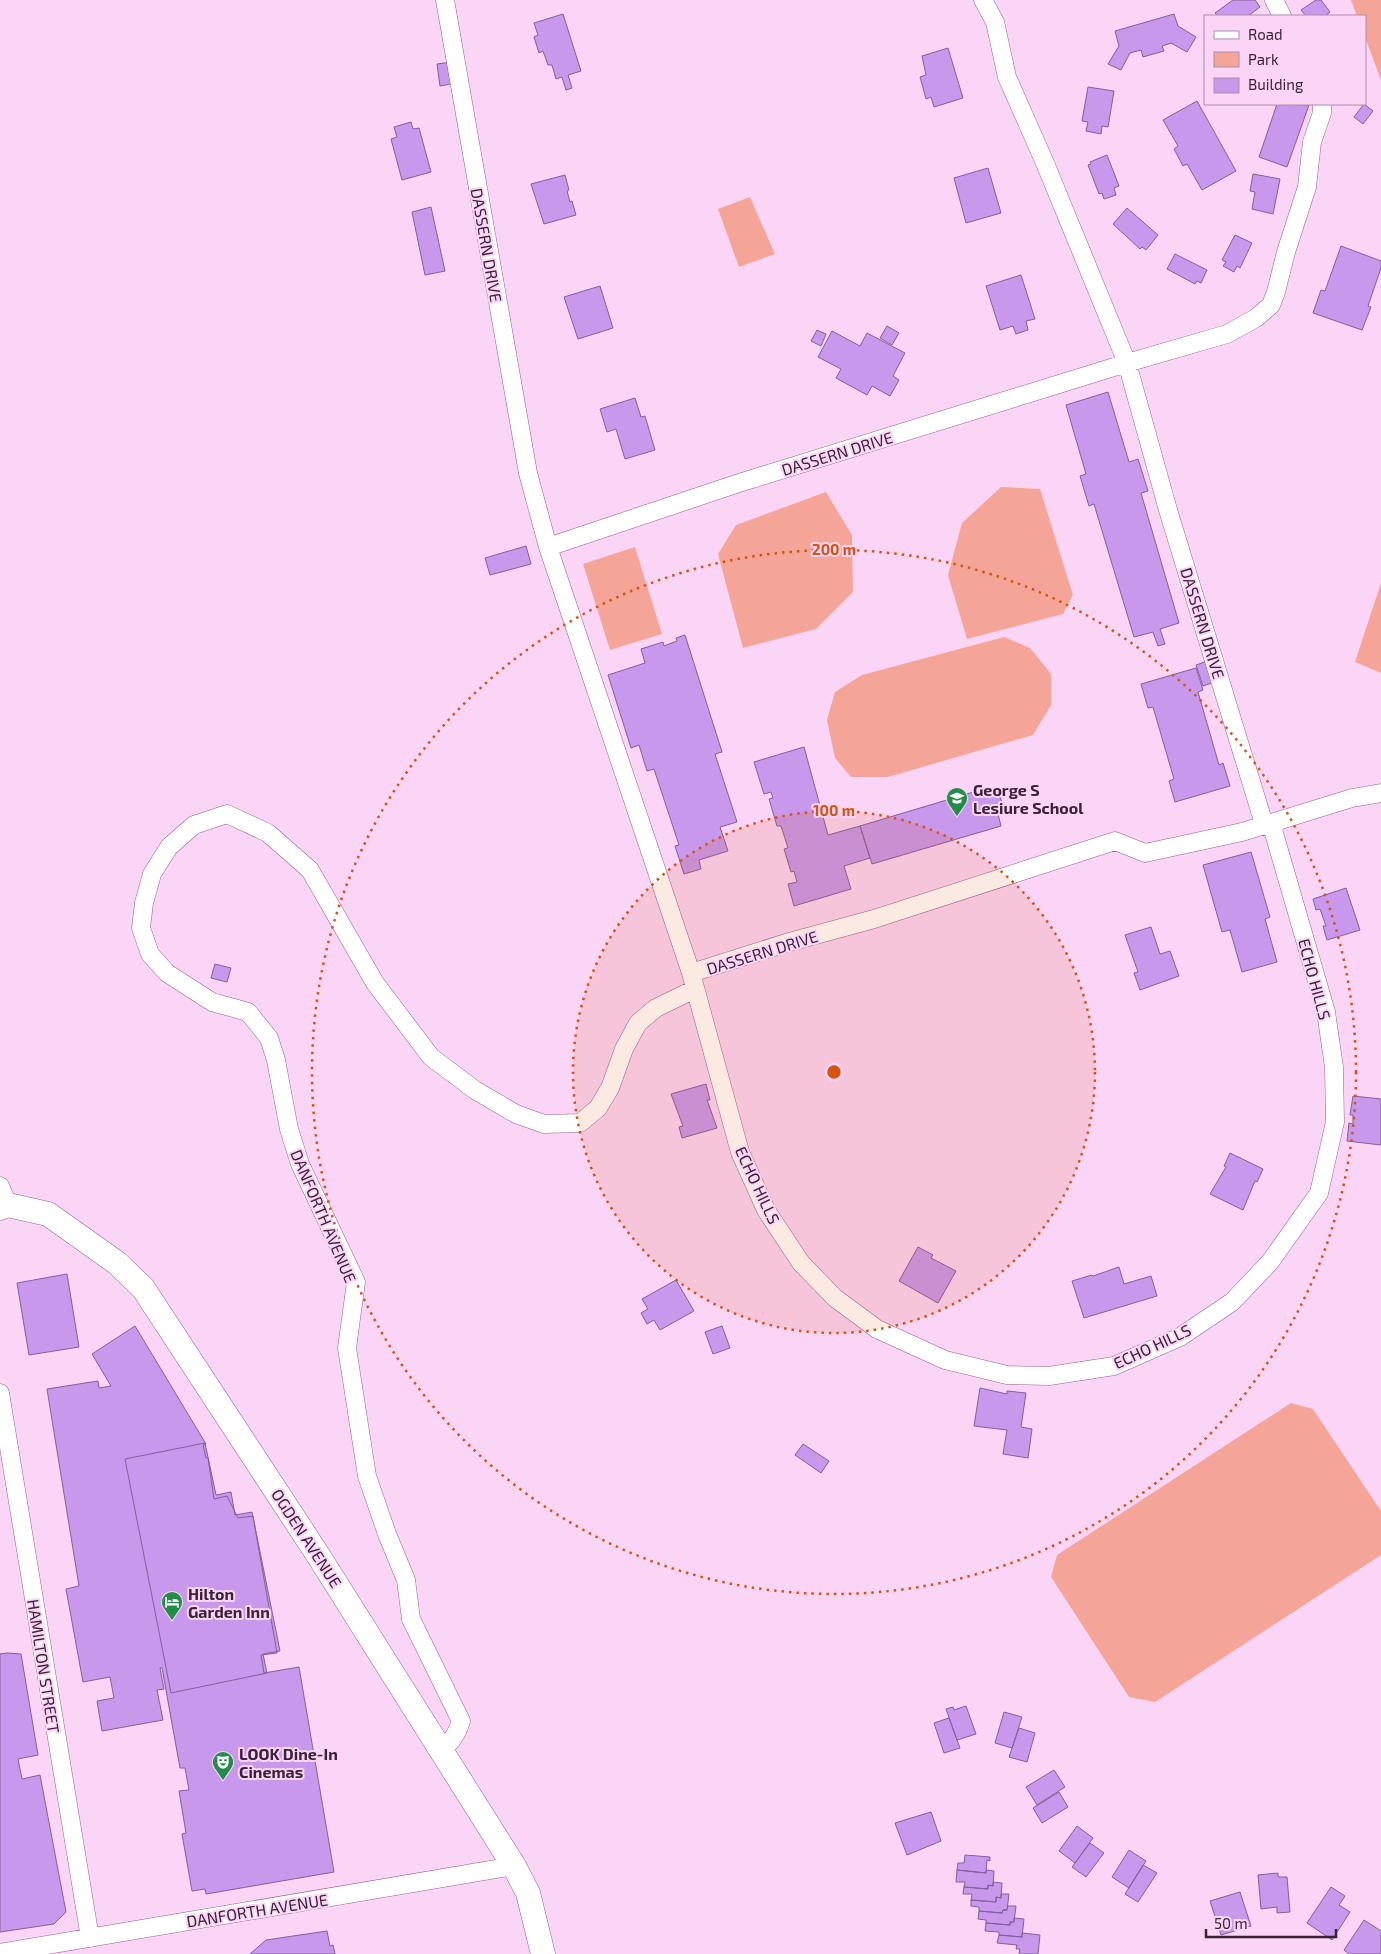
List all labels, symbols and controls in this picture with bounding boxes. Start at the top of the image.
legend [1204,15,1366,105]
text: Road [1248,25,1283,43]
text: Park [1248,50,1279,68]
text: Building [1248,75,1304,93]
street label: DASSERN DRIVE [468,186,506,304]
street label: DASSERN DRIVE [779,427,895,479]
text: 200 m [812,540,856,558]
street label: DASSERN DRIVE [1177,565,1229,681]
place label: George S Lesiure School [973,780,1084,817]
school or university icon: George S Lesiure School [945,786,969,817]
text: 100 m [813,801,855,819]
street label: DASSERN DRIVE [704,926,820,978]
street label: ECHO HILLS [1295,936,1335,1022]
centre of rings [825,1063,843,1081]
street label: ECHO HILLS [732,1143,784,1227]
street label: DANFORTH AVENUE [287,1147,361,1286]
street label: ECHO HILLS [1110,1320,1194,1372]
street label: OGDEN AVENUE [268,1485,346,1591]
place label: Hilton Garden Inn [188,1584,270,1621]
hotel icon: Hilton Garden Inn [160,1590,184,1621]
street label: HAMILTON STREET [24,1598,64,1734]
place label: LOOK Dine-In Cinemas [239,1744,338,1781]
theatre icon: LOOK Dine-In Cinemas [211,1750,235,1781]
street label: DANFORTH AVENUE [185,1889,329,1931]
scale bar [1206,1906,1336,1938]
text: 50 m [1214,1914,1248,1932]

